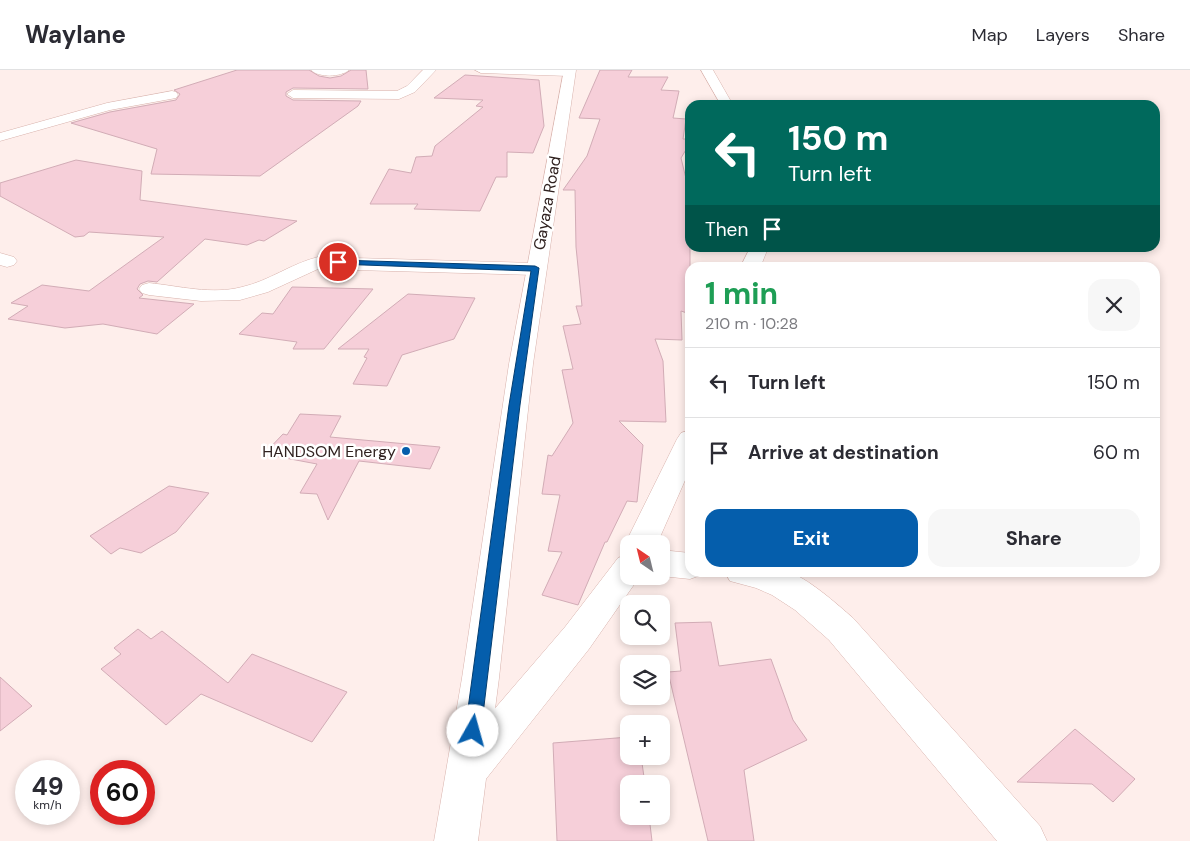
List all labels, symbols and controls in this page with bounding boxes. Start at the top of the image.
text: Waylane [25,19,126,50]
text: Map [972,23,1008,47]
text: Layers [1036,23,1090,47]
text: Share [1118,23,1165,47]
text: 150 m [788,115,888,161]
icon: left [705,120,770,185]
street label: Gayaza Road [528,154,566,252]
text: Turn left [788,159,872,188]
icon: arrive [758,215,786,243]
text: Then [705,217,748,242]
pin [317,241,359,283]
icon: arrive [324,248,352,276]
text: 1 min [705,274,778,313]
button: close [1088,279,1140,331]
text: 210 m · 10:28 [705,313,798,334]
icon: left [705,369,733,397]
text: Turn left [748,370,826,395]
text: 150 m [1088,370,1140,395]
icon: arrive [705,439,733,467]
text: Arrive at destination [748,440,939,465]
text: 60 m [1093,440,1140,465]
place label: HANDSOM Energy [262,441,396,462]
marker: HANDSOM Energy [400,445,412,457]
button: Exit [705,509,918,567]
button: Share [928,509,1140,567]
north arrow [620,535,670,585]
map controls [620,535,670,825]
button: search [620,595,670,645]
button: layers [620,655,670,705]
position arrow [446,704,498,756]
button: + [620,715,670,765]
speed limit sign: 60 [90,760,155,825]
text: 49 [31,770,64,803]
button: − [620,775,670,825]
text: km/h [33,797,62,813]

